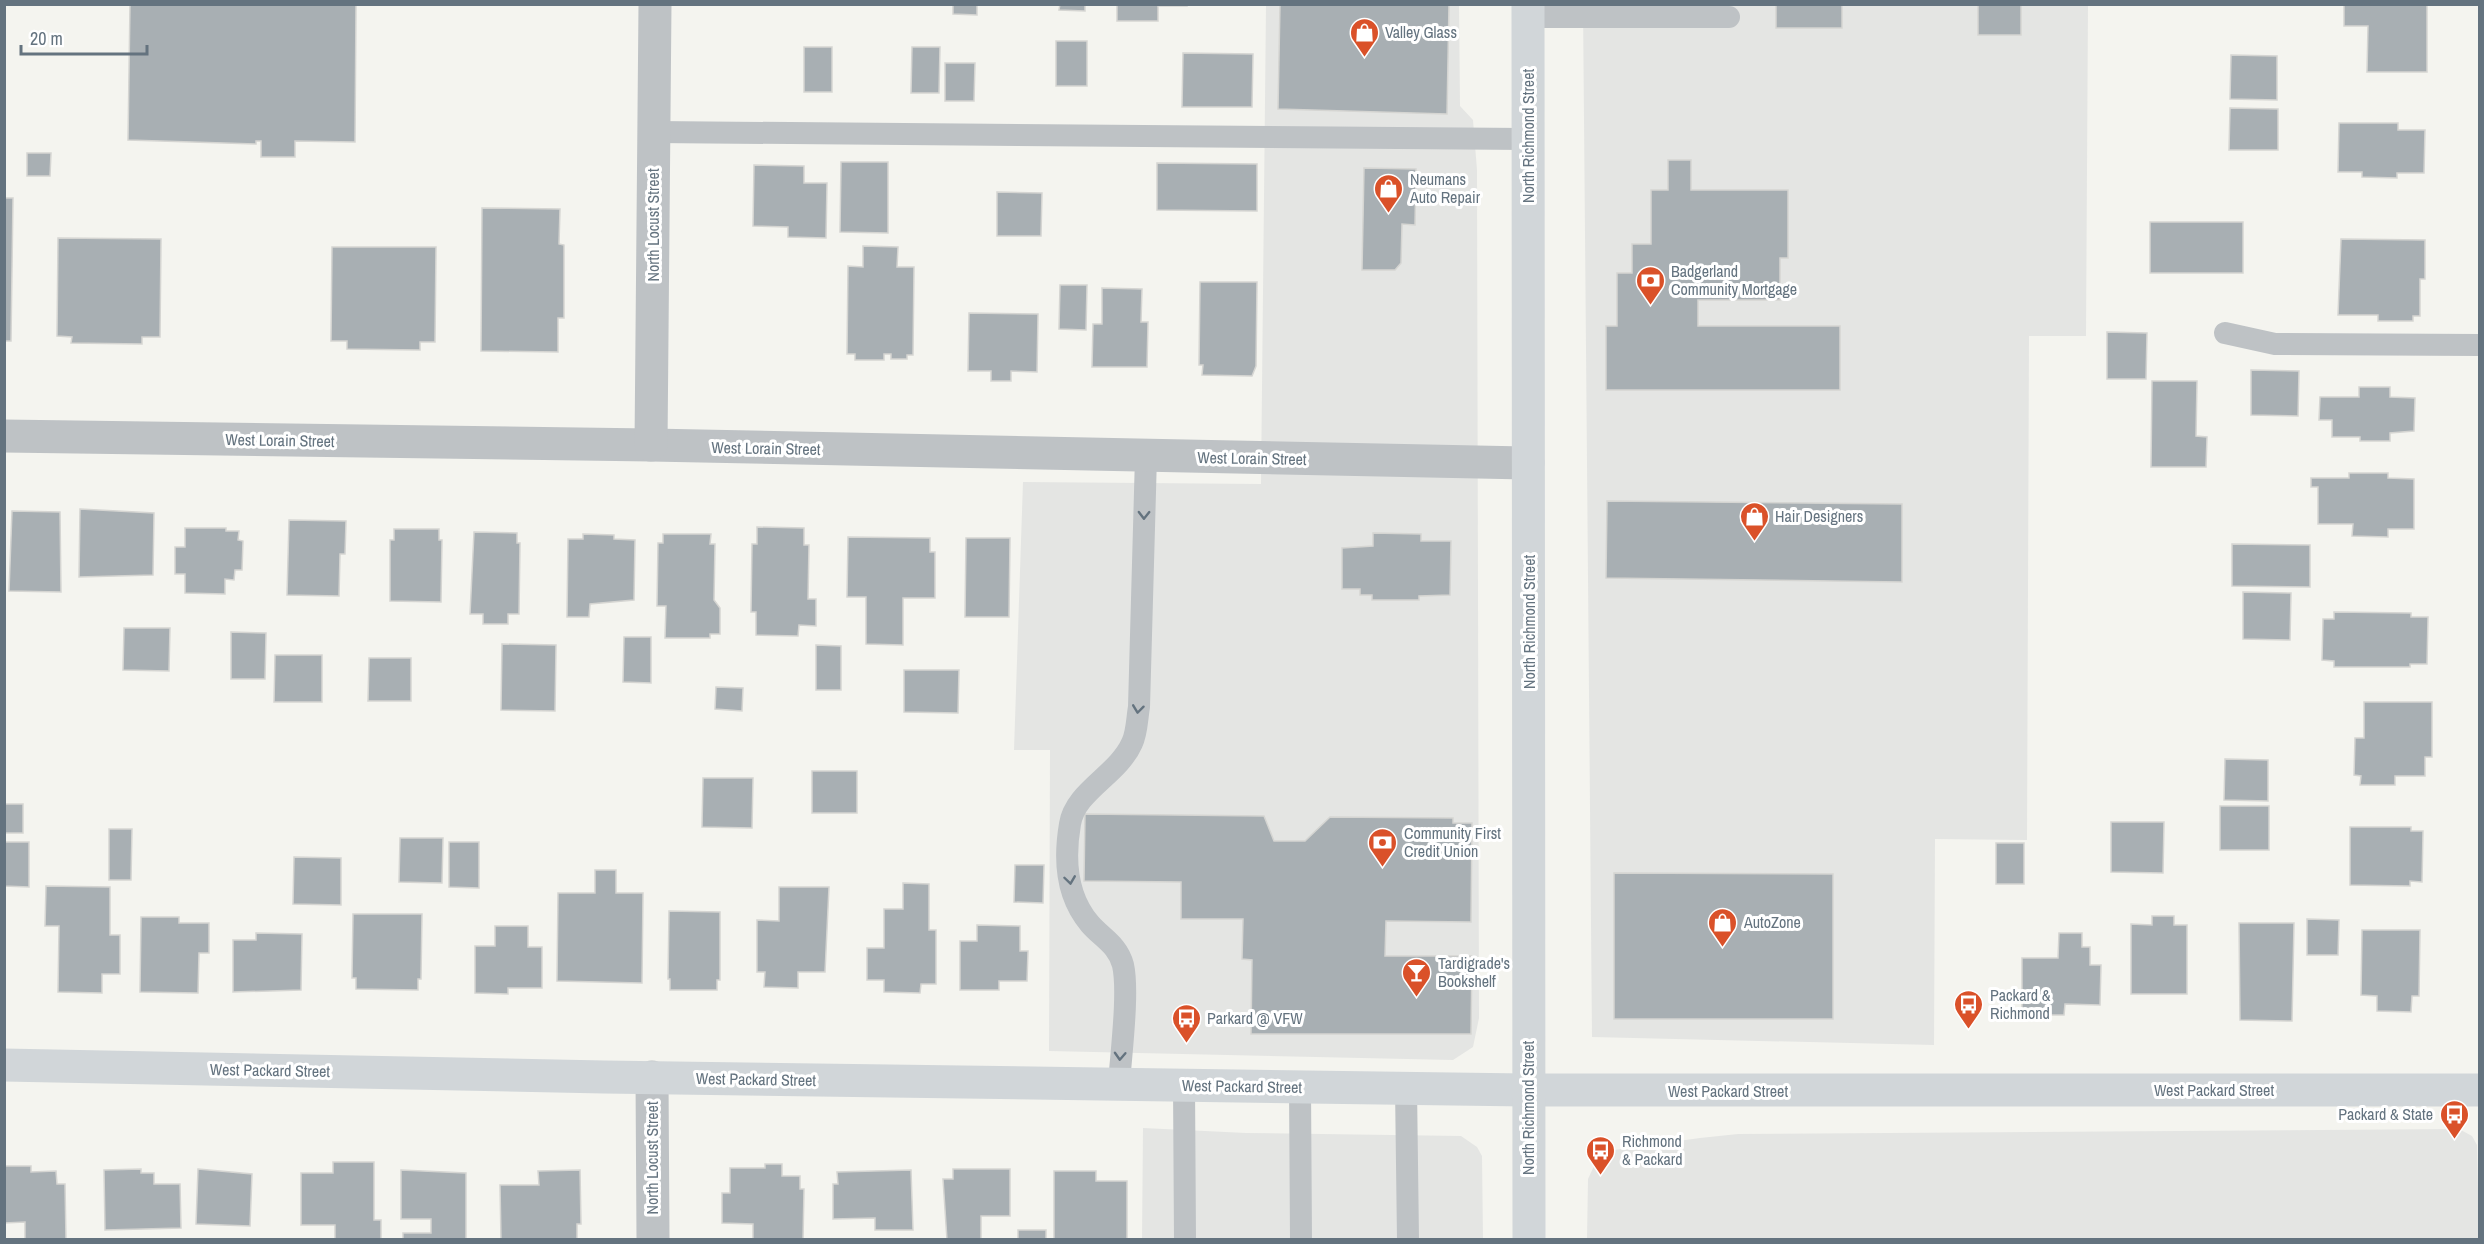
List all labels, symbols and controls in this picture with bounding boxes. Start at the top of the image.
shop icon: Valley Glass [1348,16,1380,58]
scale bar [21,18,147,56]
place label: Valley Glass [1385,21,1457,43]
text: 20 m [30,26,63,51]
street label: North Richmond Street [1517,69,1539,203]
street label: North Locust Street [642,168,664,282]
place label: Neumans Auto Repair [1409,168,1481,208]
shop icon: Neumans Auto Repair [1373,172,1405,214]
place label: Badgerland Community Mortgage [1671,260,1797,300]
bank icon: Badgerland Community Mortgage [1634,264,1666,306]
street label: West Lorain Street [225,428,335,452]
street label: West Lorain Street [711,436,821,460]
street label: West Lorain Street [1197,446,1307,470]
shop icon: Hair Designers [1738,500,1770,542]
place label: Hair Designers [1775,505,1863,527]
one-way arrow [1138,510,1151,519]
street label: North Richmond Street [1518,555,1540,689]
one-way arrow [1132,705,1145,714]
place label: Community First Credit Union [1404,822,1501,862]
bank icon: Community First Credit Union [1367,826,1399,868]
one-way arrow [1063,875,1075,885]
shop icon: AutoZone [1707,906,1739,948]
place label: AutoZone [1743,911,1801,933]
place label: Tardigrade's Bookshelf [1438,952,1510,992]
bar icon: Tardigrade's Bookshelf [1401,956,1433,998]
place label: Packard & Richmond [1990,984,2051,1024]
bus stop icon: Packard & Richmond [1953,988,1985,1030]
bus stop icon: Parkard @ VFW [1170,1002,1202,1044]
place label: Parkard @ VFW [1207,1007,1303,1029]
street label: North Richmond Street [1517,1041,1539,1175]
one-way arrow [1114,1052,1127,1061]
street label: West Packard Street [210,1058,331,1082]
street label: West Packard Street [696,1067,817,1091]
street label: West Packard Street [1182,1074,1303,1098]
street label: West Packard Street [2154,1079,2274,1101]
street label: West Packard Street [1668,1080,1788,1102]
bus stop icon: Packard & State [2438,1098,2470,1140]
street label: North Locust Street [641,1101,663,1215]
place label: Packard & State [2338,1103,2433,1125]
place label: Richmond & Packard [1622,1130,1683,1170]
bus stop icon: Richmond & Packard [1585,1134,1617,1176]

